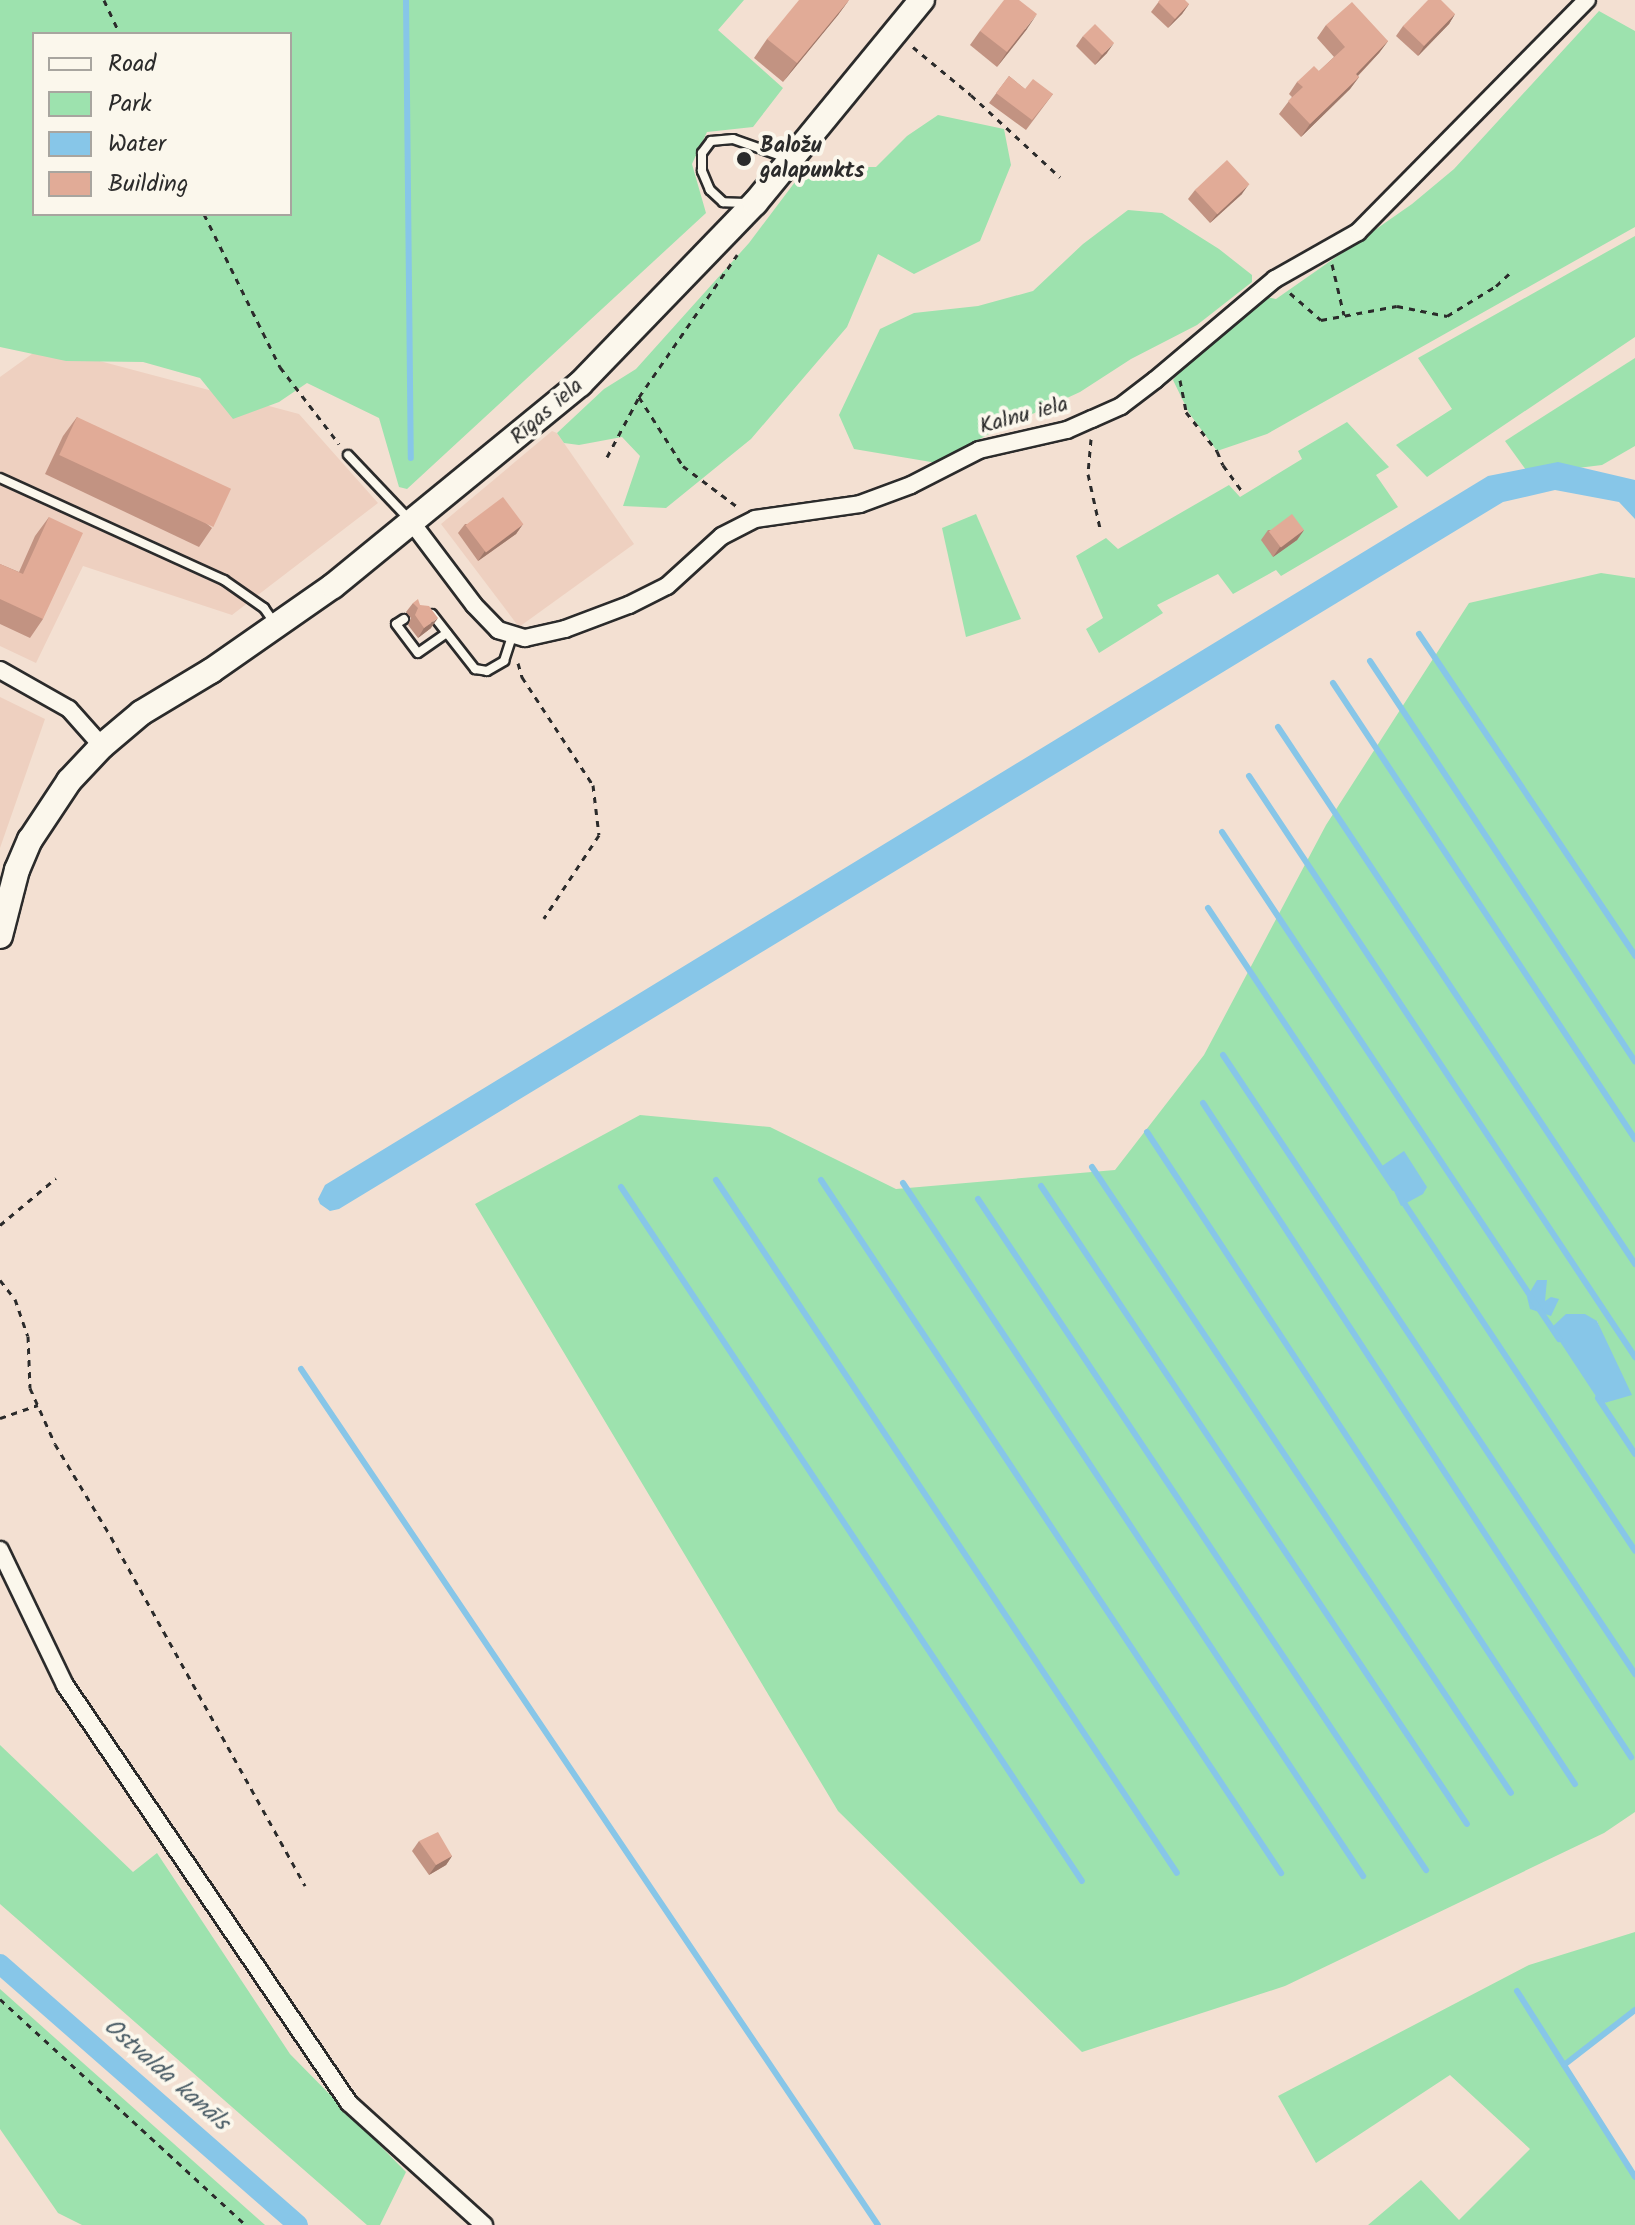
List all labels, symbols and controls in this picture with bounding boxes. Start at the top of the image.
legend [32,32,292,216]
text: Road [108,45,156,84]
text: Park [108,85,152,124]
text: Water [108,125,166,164]
place label: Baložu galapunkts [760,133,865,184]
marker: Baložu galapunkts [735,150,753,168]
text: Building [108,165,188,204]
street label: Rīgas iela [505,373,589,451]
street label: Kalnu iela [977,392,1071,440]
water label: Ostvalda kanāls [97,2013,235,2137]

